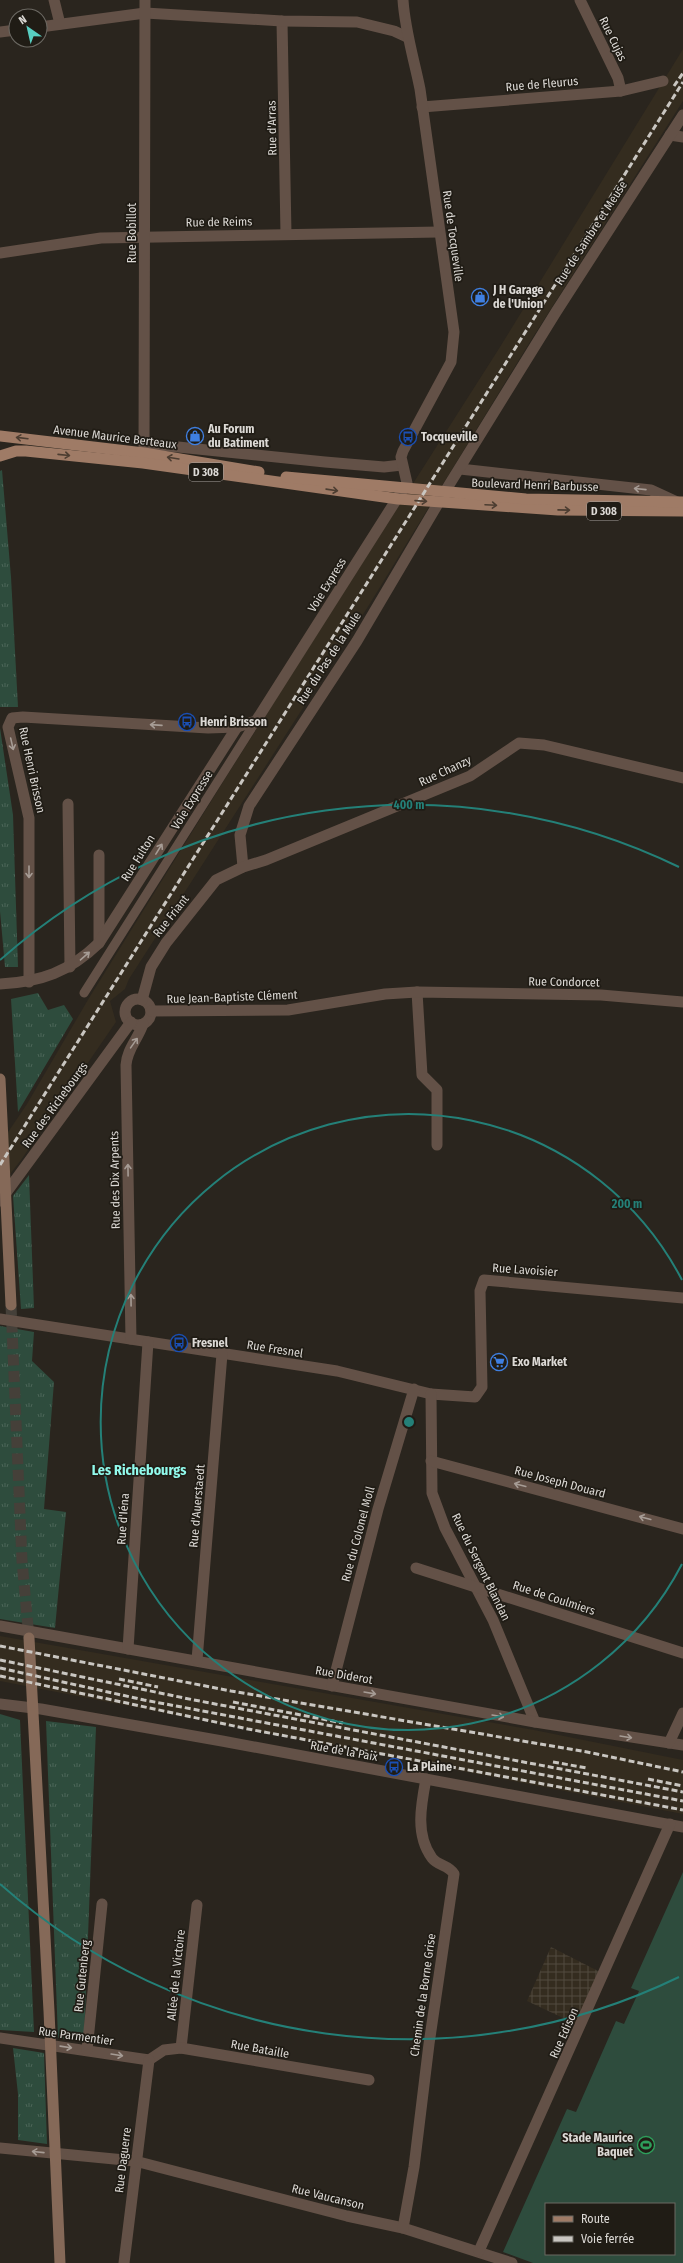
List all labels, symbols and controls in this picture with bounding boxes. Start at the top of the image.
north arrow [8,8,48,48]
text: N [16,13,29,27]
street label: Rue Cujas [596,15,630,63]
street label: Rue de Fleurus [505,74,579,94]
street label: Rue d'Arras [265,100,279,156]
street label: Rue de Sambre et Meuse [552,178,630,288]
street label: Rue de Tocqueville [440,189,466,283]
street label: Rue Bobillot [125,203,139,263]
street label: Rue de Reims [186,214,252,230]
place label: J H Garage de l'Union [492,283,543,311]
shop icon: J H Garage de l'Union [470,287,490,307]
street label: Avenue Maurice Berteaux [53,422,178,452]
place label: Au Forum du Batiment [207,422,270,450]
shop icon: Au Forum du Batiment [185,426,205,446]
bus stop icon: Tocqueville [398,427,418,447]
place label: Tocqueville [421,430,478,444]
one-way arrow [16,434,29,442]
one-way arrow [57,451,70,459]
one-way arrow [167,454,180,462]
road number: D 308 [189,463,223,481]
street label: Boulevard Henri Barbusse [471,476,599,494]
one-way arrow [634,485,647,493]
one-way arrow [325,486,338,494]
one-way arrow [414,497,427,504]
one-way arrow [484,502,497,509]
road number: D 308 [587,502,621,520]
one-way arrow [557,506,570,514]
street label: Voie Express [305,555,349,615]
street label: Rue du Pas de la Mule [294,609,364,707]
bus stop icon: Henri Brisson [177,712,197,732]
place label: Henri Brisson [200,715,267,729]
one-way arrow [150,722,163,729]
street label: Rue Henri Brisson [16,726,48,814]
one-way arrow [9,737,17,750]
street label: Rue Chanzy [417,753,474,789]
street label: Voie Expresse [168,768,216,832]
text: 400 m [394,798,424,812]
street label: Rue Fulton [118,832,158,884]
one-way arrow [155,844,163,855]
one-way arrow [25,865,33,878]
street label: Rue Friant [150,892,192,940]
one-way arrow [80,951,91,960]
street label: Rue Condorcet [528,974,600,990]
street label: Rue Jean-Baptiste Clément [166,988,298,1006]
one-way arrow [130,1038,138,1049]
street label: Rue des Richebourgs [19,1059,91,1151]
street label: Rue des Dix Arpents [107,1131,123,1229]
one-way arrow [124,1164,132,1177]
text: 200 m [611,1197,642,1211]
street label: Rue Lavoisier [492,1261,559,1279]
one-way arrow [127,1294,134,1307]
bus stop icon: Fresnel [169,1333,189,1353]
place label: Fresnel [192,1336,229,1350]
street label: Rue Fresnel [246,1338,304,1360]
supermarket icon: Exo Market [489,1352,509,1372]
place label: Exo Market [512,1355,568,1369]
centre of rings [402,1415,416,1429]
district label: Les Richebourgs [92,1462,186,1479]
street label: Rue Joseph Douard [513,1463,607,1501]
street label: Rue d'Auerstaedt [186,1464,208,1548]
one-way arrow [514,1481,527,1488]
street label: Rue du Colonel Moll [339,1485,377,1583]
street label: Rue d'Iéna [114,1493,132,1545]
street label: Rue du Sergent Blandan [449,1511,513,1623]
one-way arrow [639,1514,652,1522]
street label: Rue de Coulmiers [511,1578,597,1618]
street label: Rue Diderot [314,1663,374,1687]
one-way arrow [363,1689,376,1697]
one-way arrow [491,1712,504,1720]
one-way arrow [619,1734,632,1742]
street label: Rue de la Paix [309,1738,380,1764]
bus stop icon: La Plaine [384,1757,404,1777]
place label: La Plaine [407,1760,452,1774]
street label: Allée de la Victoire [164,1929,188,2021]
street label: Chemin de la Borne Grise [407,1933,439,2057]
street label: Rue Gutenberg [71,1939,93,2013]
street label: Rue Edison [547,2005,581,2061]
street label: Rue Parmentier [37,2024,115,2048]
street label: Rue Bataille [230,2037,290,2061]
one-way arrow [59,2043,72,2051]
one-way arrow [110,2051,123,2059]
street label: Rue Daguerre [112,2126,134,2194]
place label: Stade Maurice Baquet [562,2131,634,2159]
sports icon: Stade Maurice Baquet [636,2135,656,2155]
one-way arrow [32,2148,45,2156]
street label: Rue Vaucanson [290,2181,366,2213]
legend [545,2203,675,2255]
text: Route [581,2212,610,2226]
text: Voie ferrée [581,2232,634,2246]

